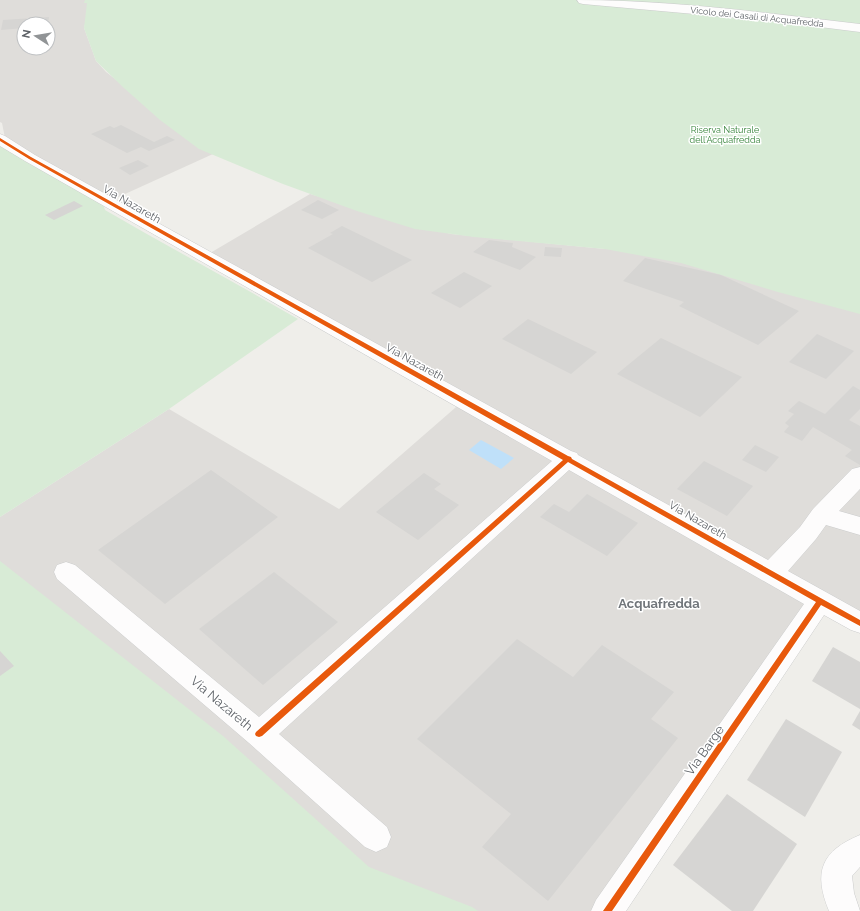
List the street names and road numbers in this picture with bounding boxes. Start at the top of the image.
street label: Vicolo dei Casali di Acquafredda [690,5,824,29]
street label: Via Nazareth [100,183,163,226]
street label: Via Nazareth [383,341,446,384]
street label: Via Nazareth [666,499,729,542]
street label: Via Nazareth [188,673,256,734]
street label: Via Barge [682,722,727,778]

